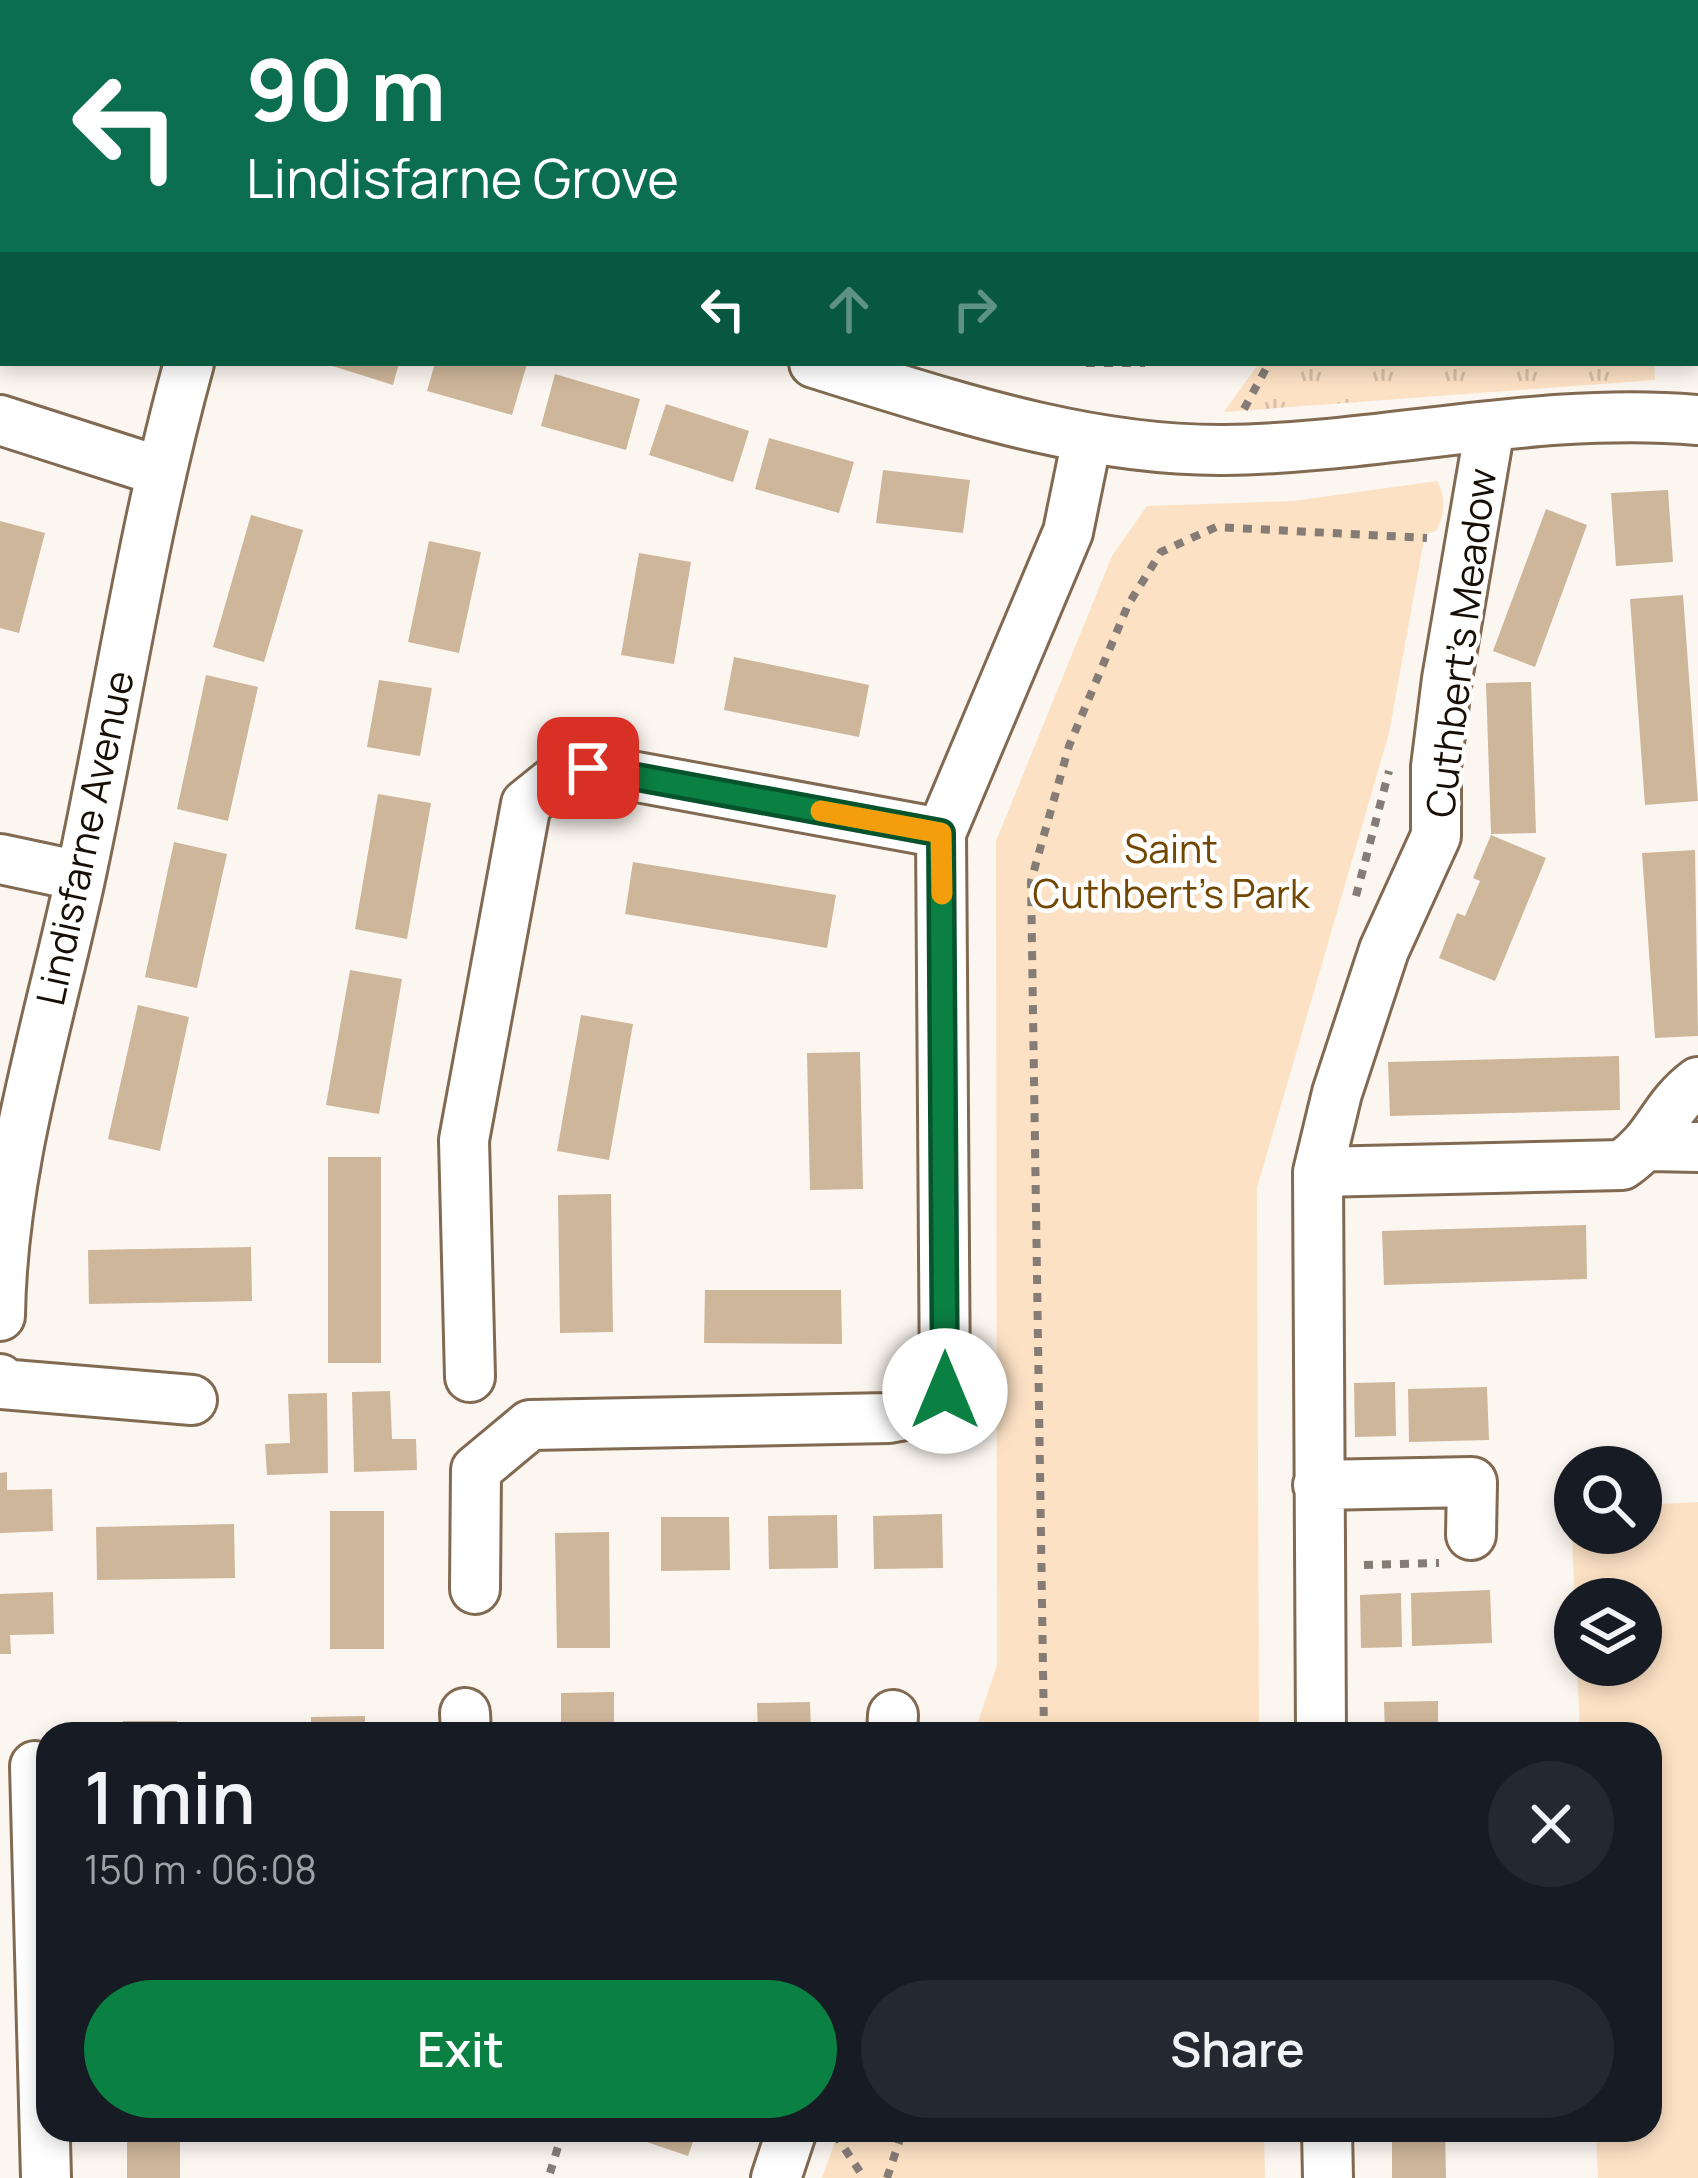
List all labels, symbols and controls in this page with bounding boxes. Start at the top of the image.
text: 90 m [246,31,446,146]
icon: left [48,48,204,204]
text: Lindisfarne Grove [246,140,679,214]
icon: left [690,276,756,342]
icon: ahead [816,276,882,342]
icon: right [942,276,1008,342]
street label: Cuthbert's Meadow [1412,465,1508,821]
street label: Lindisfarne Avenue [22,665,146,1010]
pin [537,717,639,819]
icon: arrive [555,735,621,801]
park label: Saint Cuthbert's Park [1033,821,1311,920]
position arrow [882,1328,1008,1454]
map controls [1554,1446,1662,1686]
button: search [1554,1446,1662,1554]
button: layers [1554,1578,1662,1686]
text: 1 min [84,1747,256,1846]
button: close [1488,1761,1614,1887]
text: 150 m · 06:08 [84,1842,317,1896]
button: Exit [84,1980,837,2118]
button: Share [861,1980,1614,2118]

